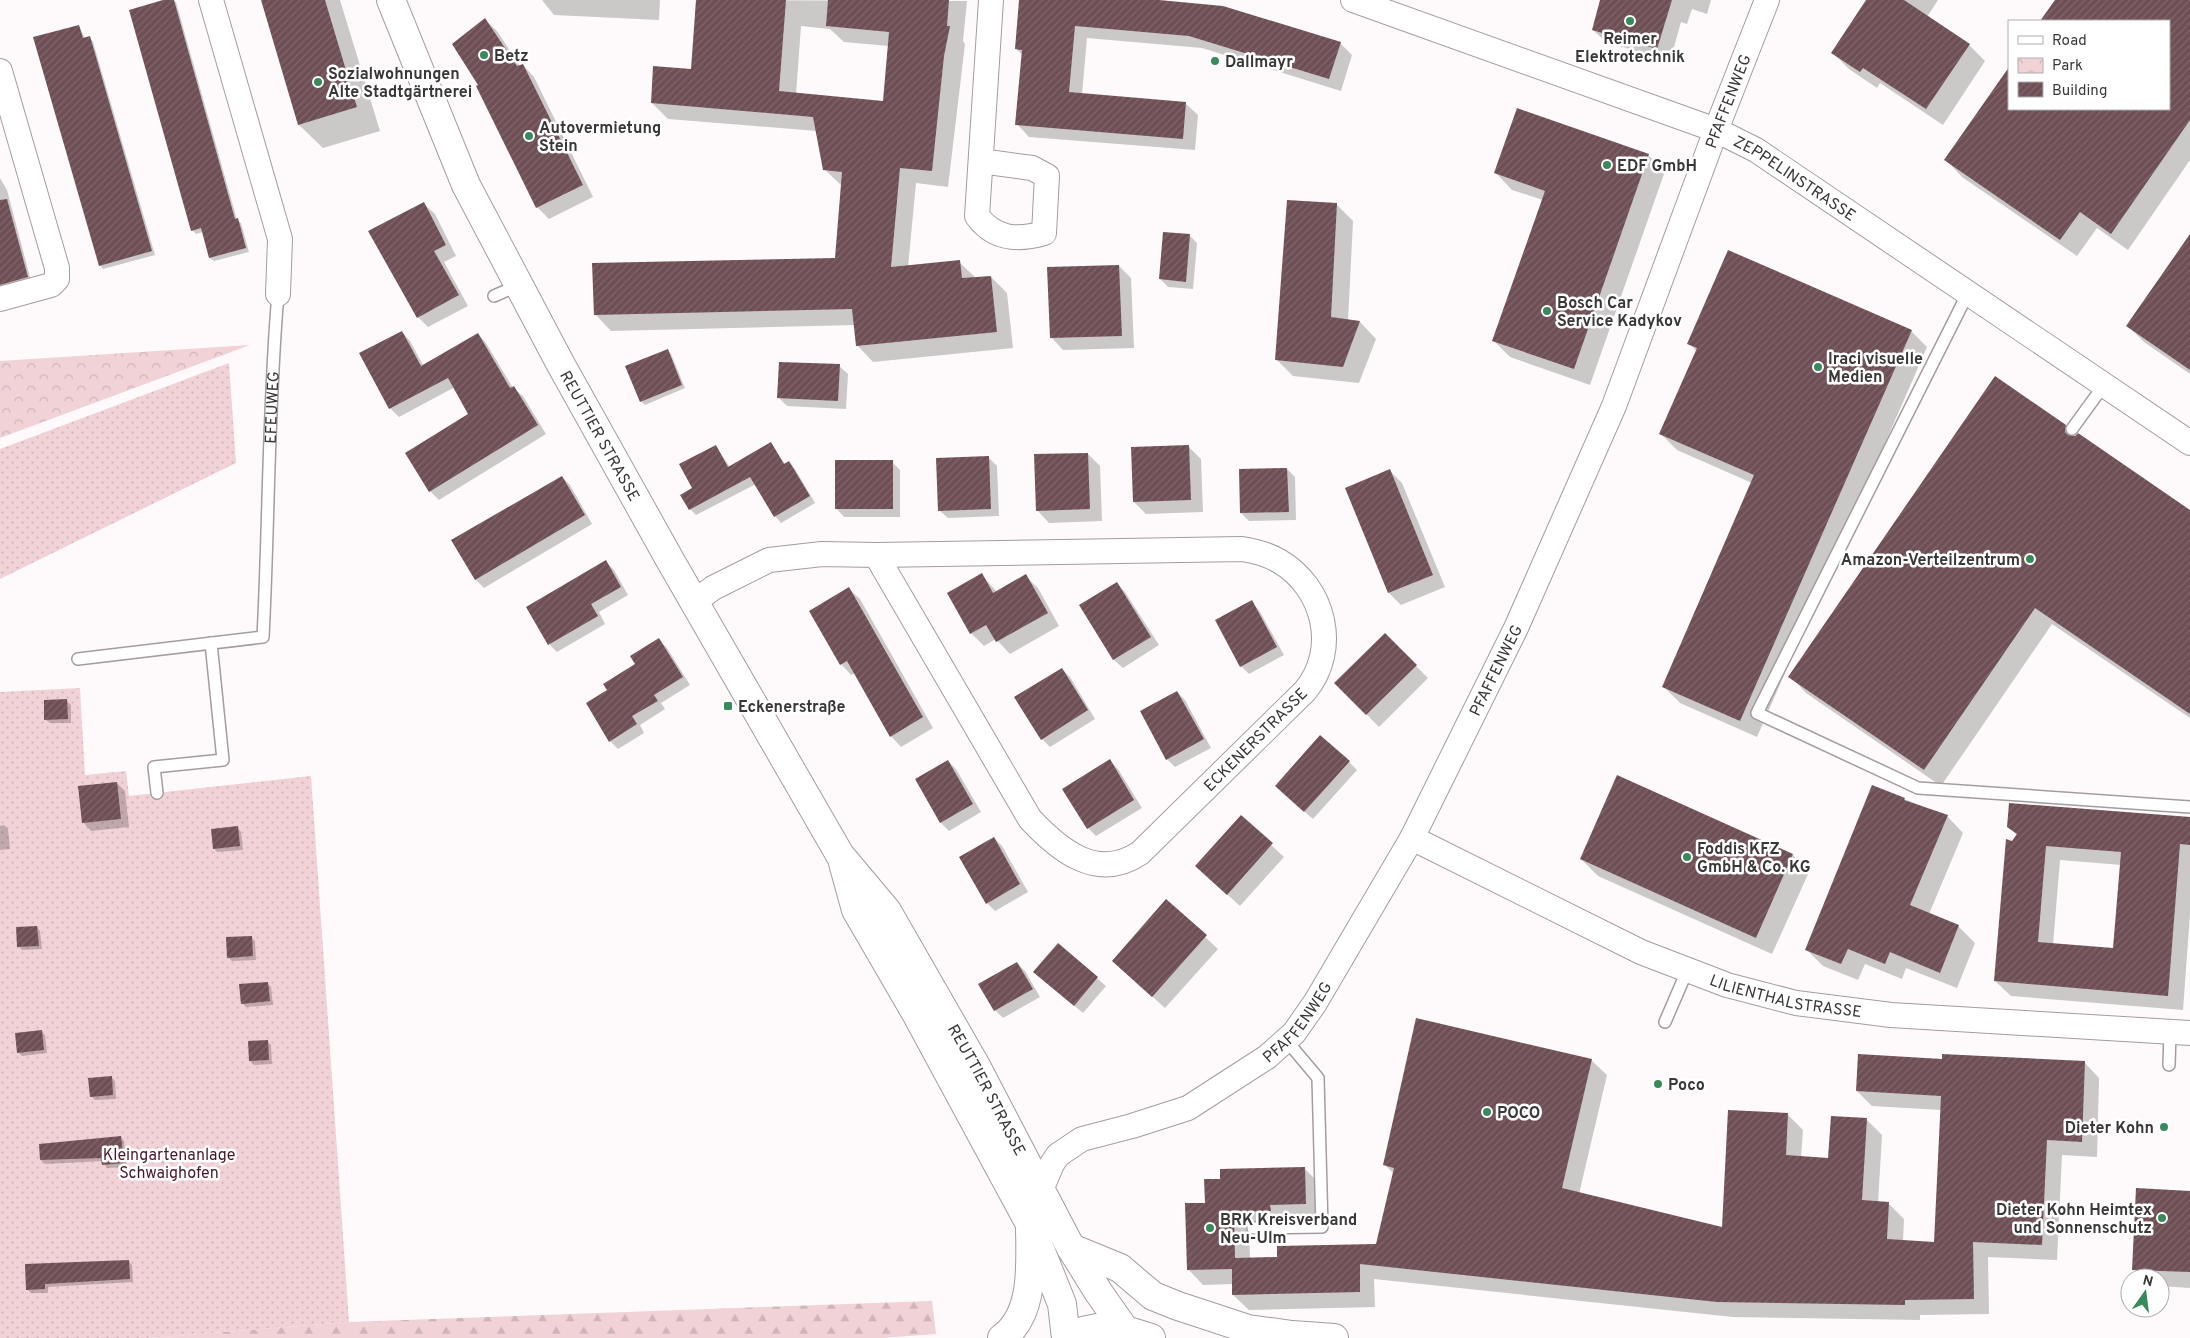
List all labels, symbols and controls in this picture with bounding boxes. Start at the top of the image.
marker: Reimer Elektrotechnik [1624,15,1636,27]
legend [2008,20,2170,110]
place label: Reimer Elektrotechnik [1575,30,1685,68]
text: Road [2052,32,2087,51]
place label: Betz [494,47,529,67]
marker: Betz [478,49,490,61]
street label: PFAFFENWEG [1702,52,1757,152]
place label: Dallmayr [1225,53,1293,73]
marker: Dallmayr [1209,55,1221,67]
text: Park [2052,57,2083,76]
place label: Sozialwohnungen Alte Stadtgärtnerei [328,65,472,103]
marker: Sozialwohnungen Alte Stadtgärtnerei [312,76,324,88]
text: Building [2052,82,2107,101]
place label: Autovermietung Stein [539,119,661,157]
marker: Autovermietung Stein [523,130,535,142]
street label: ZEPPELINSTRASSE [1730,132,1859,226]
place label: EDF GmbH [1617,157,1697,177]
marker: EDF GmbH [1601,159,1613,171]
place label: Bosch Car Service Kadykov [1557,294,1682,332]
marker: Bosch Car Service Kadykov [1541,305,1553,317]
place label: Iraci visuelle Medien [1828,350,1923,388]
marker: Iraci visuelle Medien [1812,361,1824,373]
street label: REUTTIER STRASSE [554,368,643,505]
street label: EFEUWEG [262,371,285,444]
place label: Amazon-Verteilzentrum [1841,551,2020,571]
marker: Amazon-Verteilzentrum [2024,553,2036,565]
street label: PFAFFENWEG [1466,622,1528,720]
street label: ECKENERSTRASSE [1200,684,1312,796]
place label: Eckenerstraße [738,698,845,718]
marker: Eckenerstraße [722,700,734,712]
place label: Foddis KFZ GmbH & Co. KG [1697,840,1811,878]
marker: Foddis KFZ GmbH & Co. KG [1681,851,1693,863]
street label: LILIENTHALSTRASSE [1706,971,1863,1023]
street label: PFAFFENWEG [1259,979,1337,1068]
street label: REUTTIER STRASSE [942,1021,1029,1160]
place label: Poco [1668,1076,1705,1096]
marker: Poco [1652,1078,1664,1090]
place label: POCO [1497,1104,1540,1124]
marker: POCO [1481,1106,1493,1118]
place label: Dieter Kohn [2065,1119,2154,1139]
marker: Dieter Kohn [2158,1121,2170,1133]
park label: Kleingartenanlage Schwaighofen [103,1146,235,1184]
place label: Dieter Kohn Heimtex und Sonnenschutz [1996,1201,2152,1239]
place label: BRK Kreisverband Neu-Ulm [1220,1211,1357,1249]
marker: Dieter Kohn Heimtex und Sonnenschutz [2156,1212,2168,1224]
marker: BRK Kreisverband Neu-Ulm [1204,1222,1216,1234]
north arrow [2120,1268,2170,1318]
text: N [2141,1272,2155,1291]

